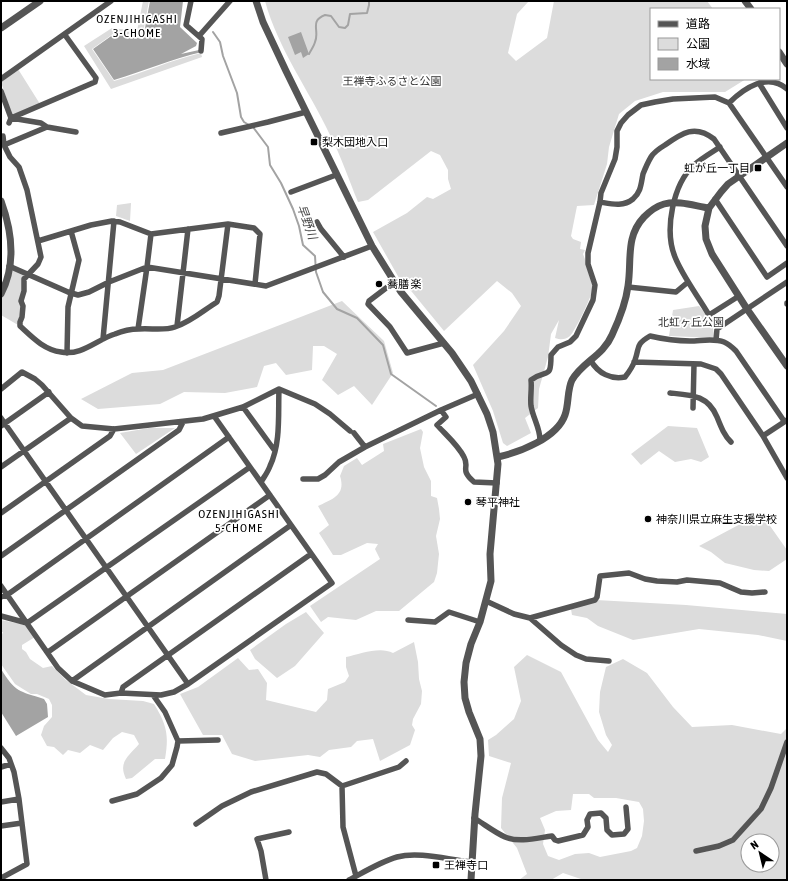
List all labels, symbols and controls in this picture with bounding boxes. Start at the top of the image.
legend [650,8,780,80]
district label: OZENJIHIGASHI 3-CHOME [96,12,178,40]
text: 道路 [686,17,710,31]
text: 公園 [686,37,710,51]
text: 水域 [686,57,710,71]
park label: 王禅寺ふるさと公園 [343,75,442,87]
place label: 梨木団地入口 [322,136,388,148]
marker: 梨木団地入口 [309,137,319,147]
place label: 虹が丘一丁目 [684,162,750,174]
marker: 虹が丘一丁目 [753,163,763,173]
water label: 早野川 [294,203,320,243]
place label: 蕎膳 楽 [387,278,422,290]
marker: 蕎膳 楽 [374,279,384,289]
park label: 北虹ヶ丘公園 [658,316,724,328]
place label: 琴平神社 [476,496,520,508]
marker: 琴平神社 [463,497,473,507]
district label: OZENJIHIGASHI 5-CHOME [198,507,280,535]
place label: 神奈川県立麻生支援学校 [656,513,777,525]
marker: 神奈川県立麻生支援学校 [643,514,653,524]
north arrow [740,833,780,873]
text: N [748,838,760,852]
place label: 王禅寺口 [444,859,488,871]
marker: 王禅寺口 [431,860,441,870]

